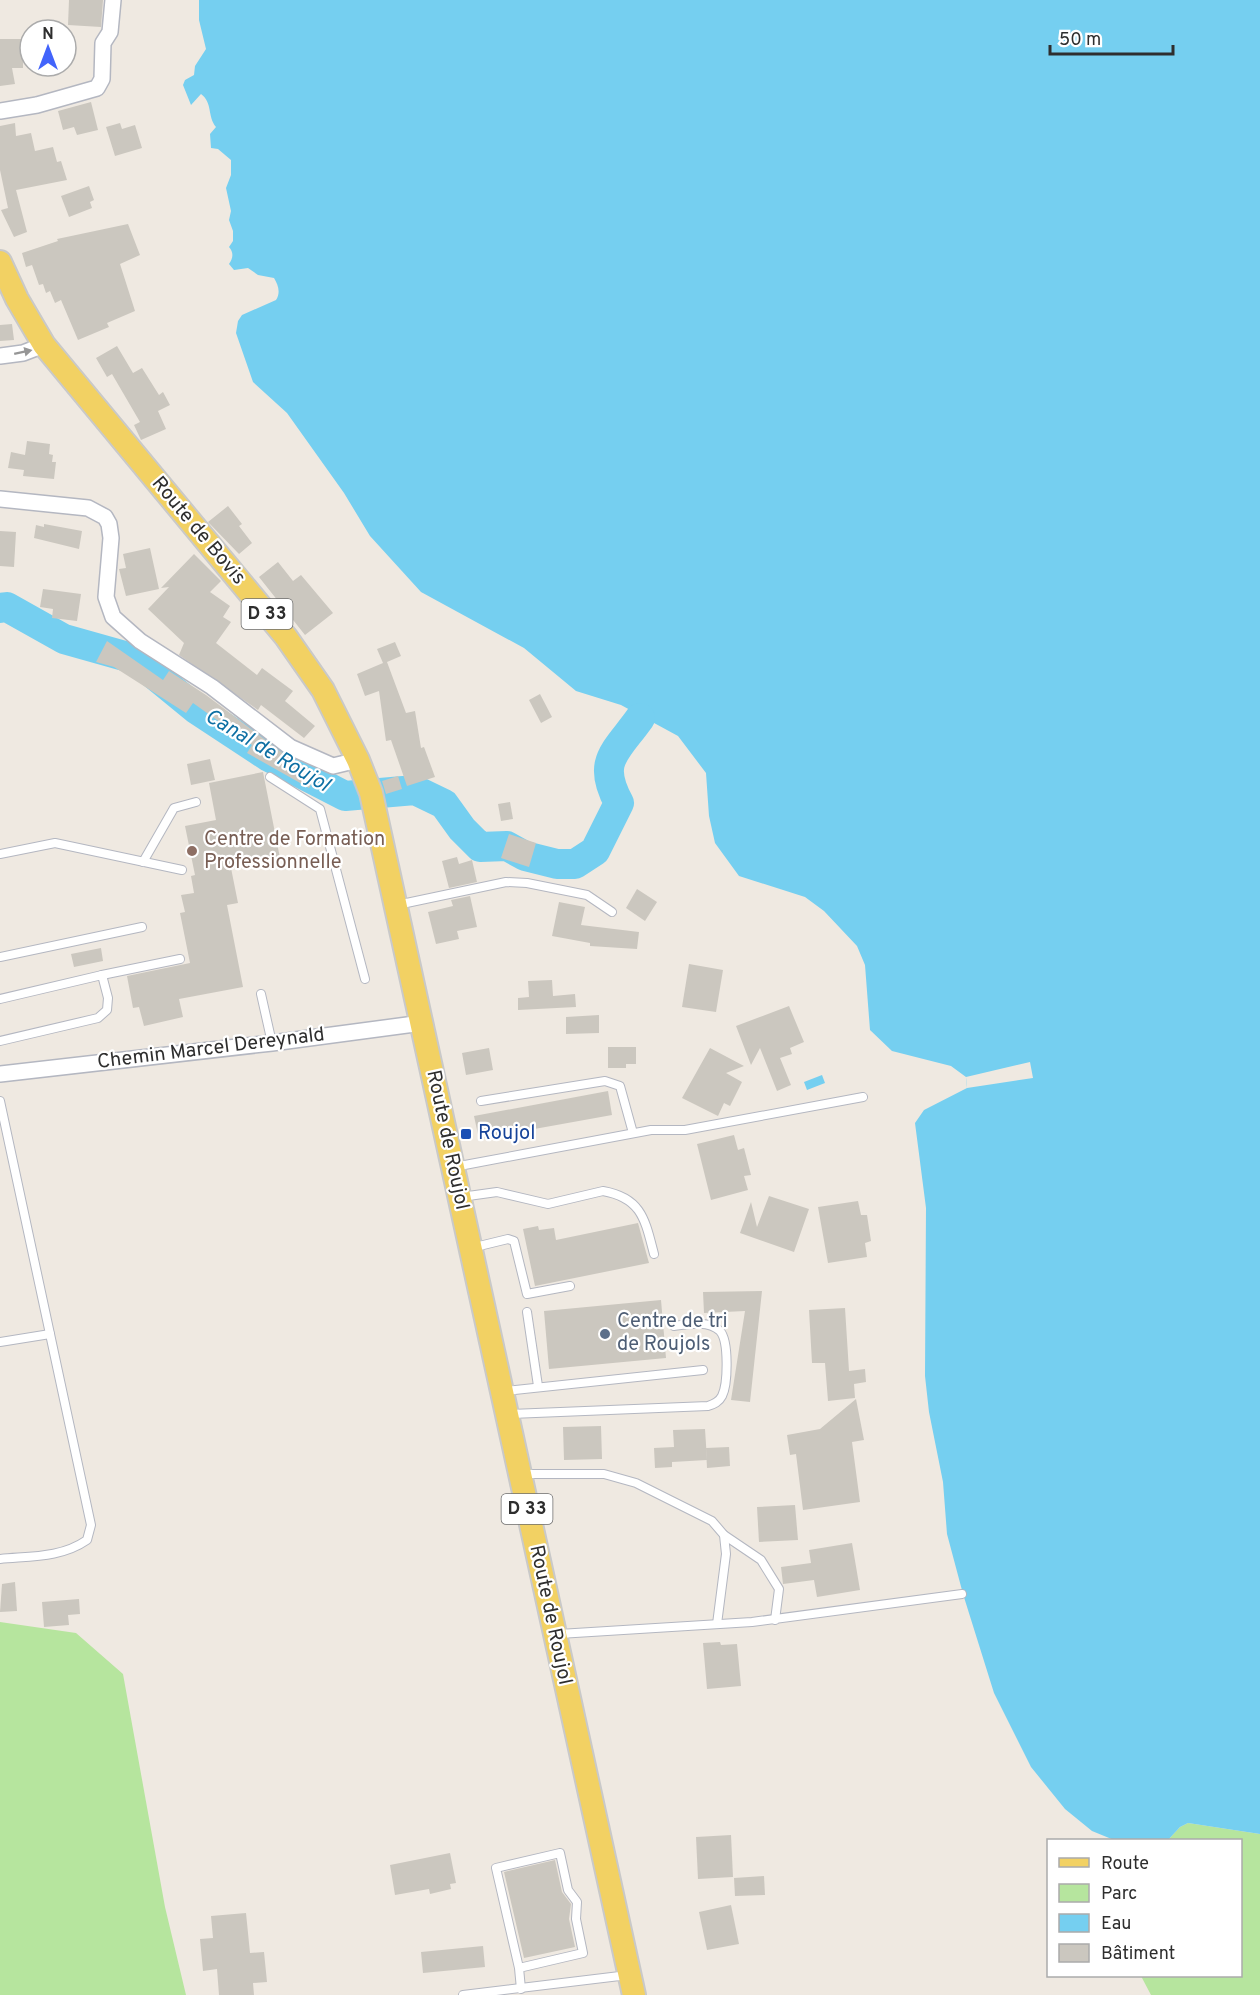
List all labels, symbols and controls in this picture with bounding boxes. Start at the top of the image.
north arrow [18,18,78,78]
scale bar [1050,18,1173,56]
text: N [42,25,54,45]
text: 50 m [1059,29,1101,52]
one-way arrow [13,347,32,357]
street label: Route de Bovis [145,471,251,591]
road number: D 33 [242,599,292,629]
water label: Canal de Roujol [200,703,336,800]
place label: Centre de Formation Professionnelle [204,827,385,876]
marker: Centre de Formation Professionnelle [185,844,199,858]
street label: Chemin Marcel Dereynald [96,1022,326,1076]
street label: Route de Roujol [420,1068,474,1212]
place label: Roujol [478,1121,535,1147]
marker: Roujol [459,1127,473,1141]
place label: Centre de tri de Roujols [617,1309,728,1358]
marker: Centre de tri de Roujols [598,1327,612,1341]
road number: D 33 [502,1494,552,1524]
street label: Route de Roujol [523,1543,577,1687]
legend [1047,1839,1242,1977]
text: Route [1101,1853,1149,1876]
text: Parc [1101,1883,1137,1906]
text: Eau [1101,1913,1131,1936]
text: Bâtiment [1101,1943,1175,1966]

